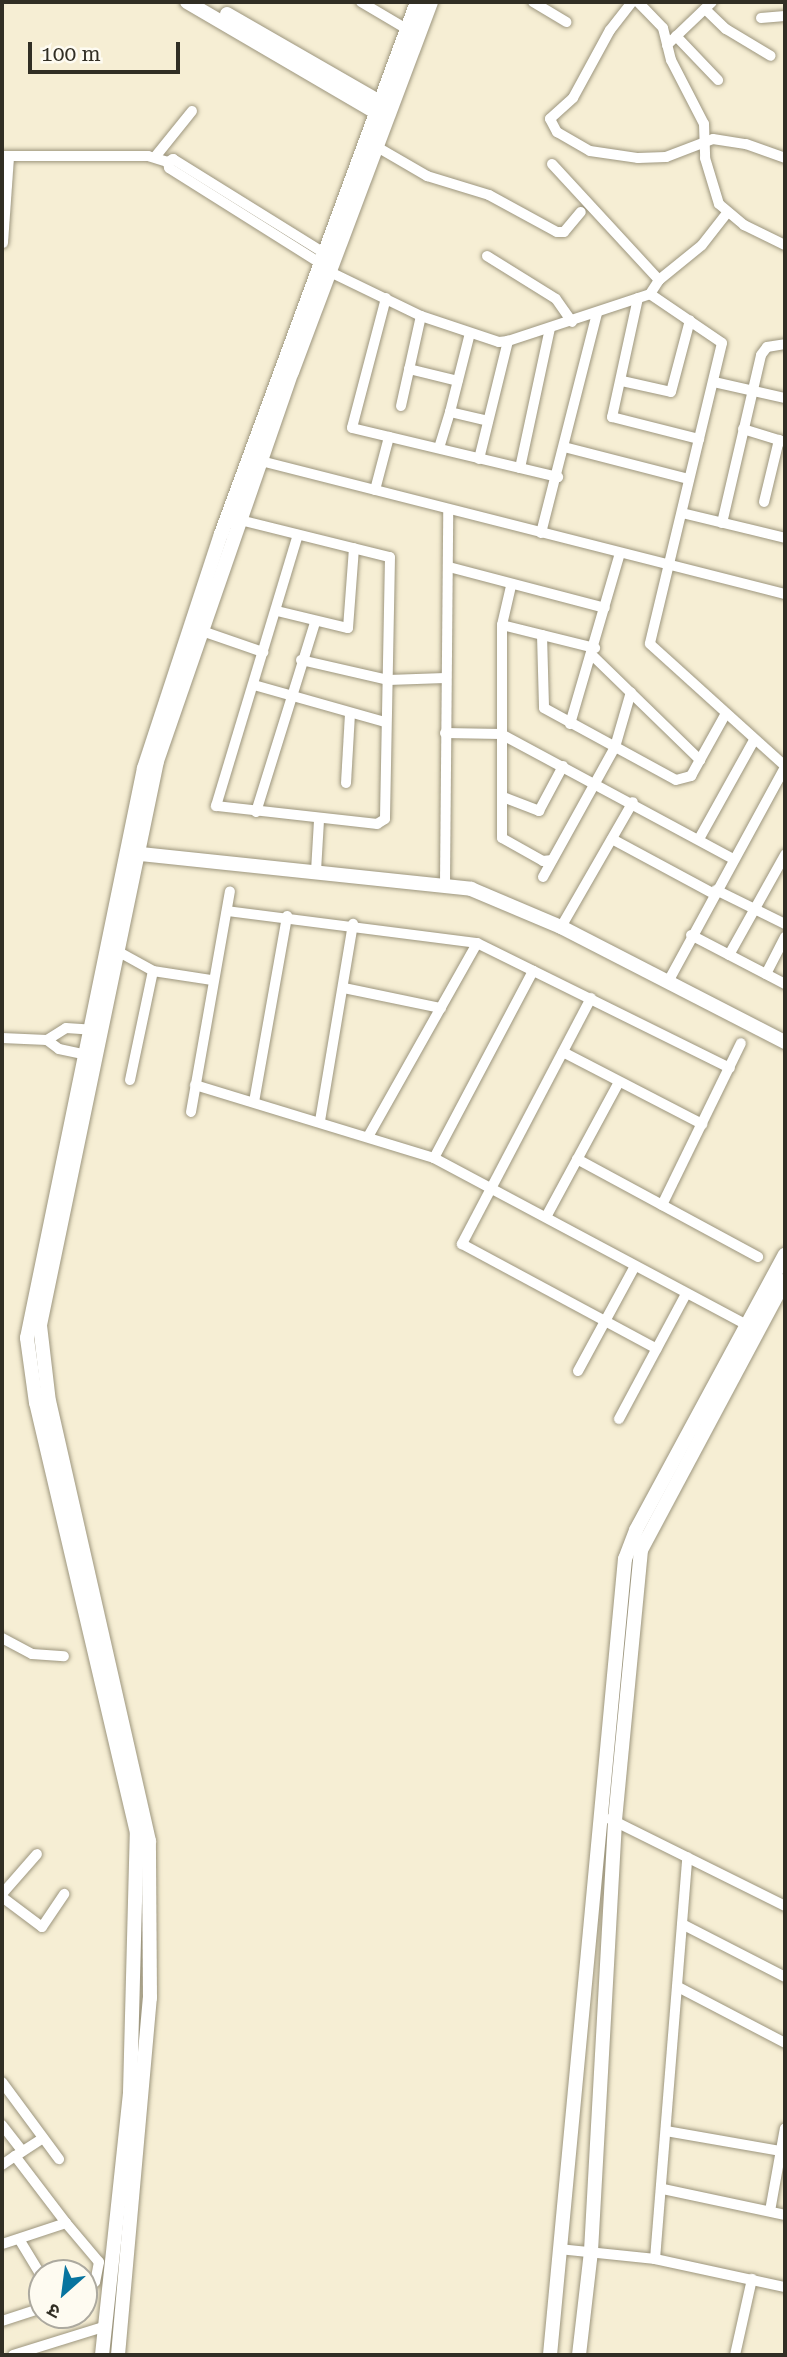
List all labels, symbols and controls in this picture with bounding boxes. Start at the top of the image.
scale bar [32,28,184,72]
text: 100 m [41,42,101,66]
north arrow [28,2259,98,2329]
text: उ [44,2298,64,2324]

